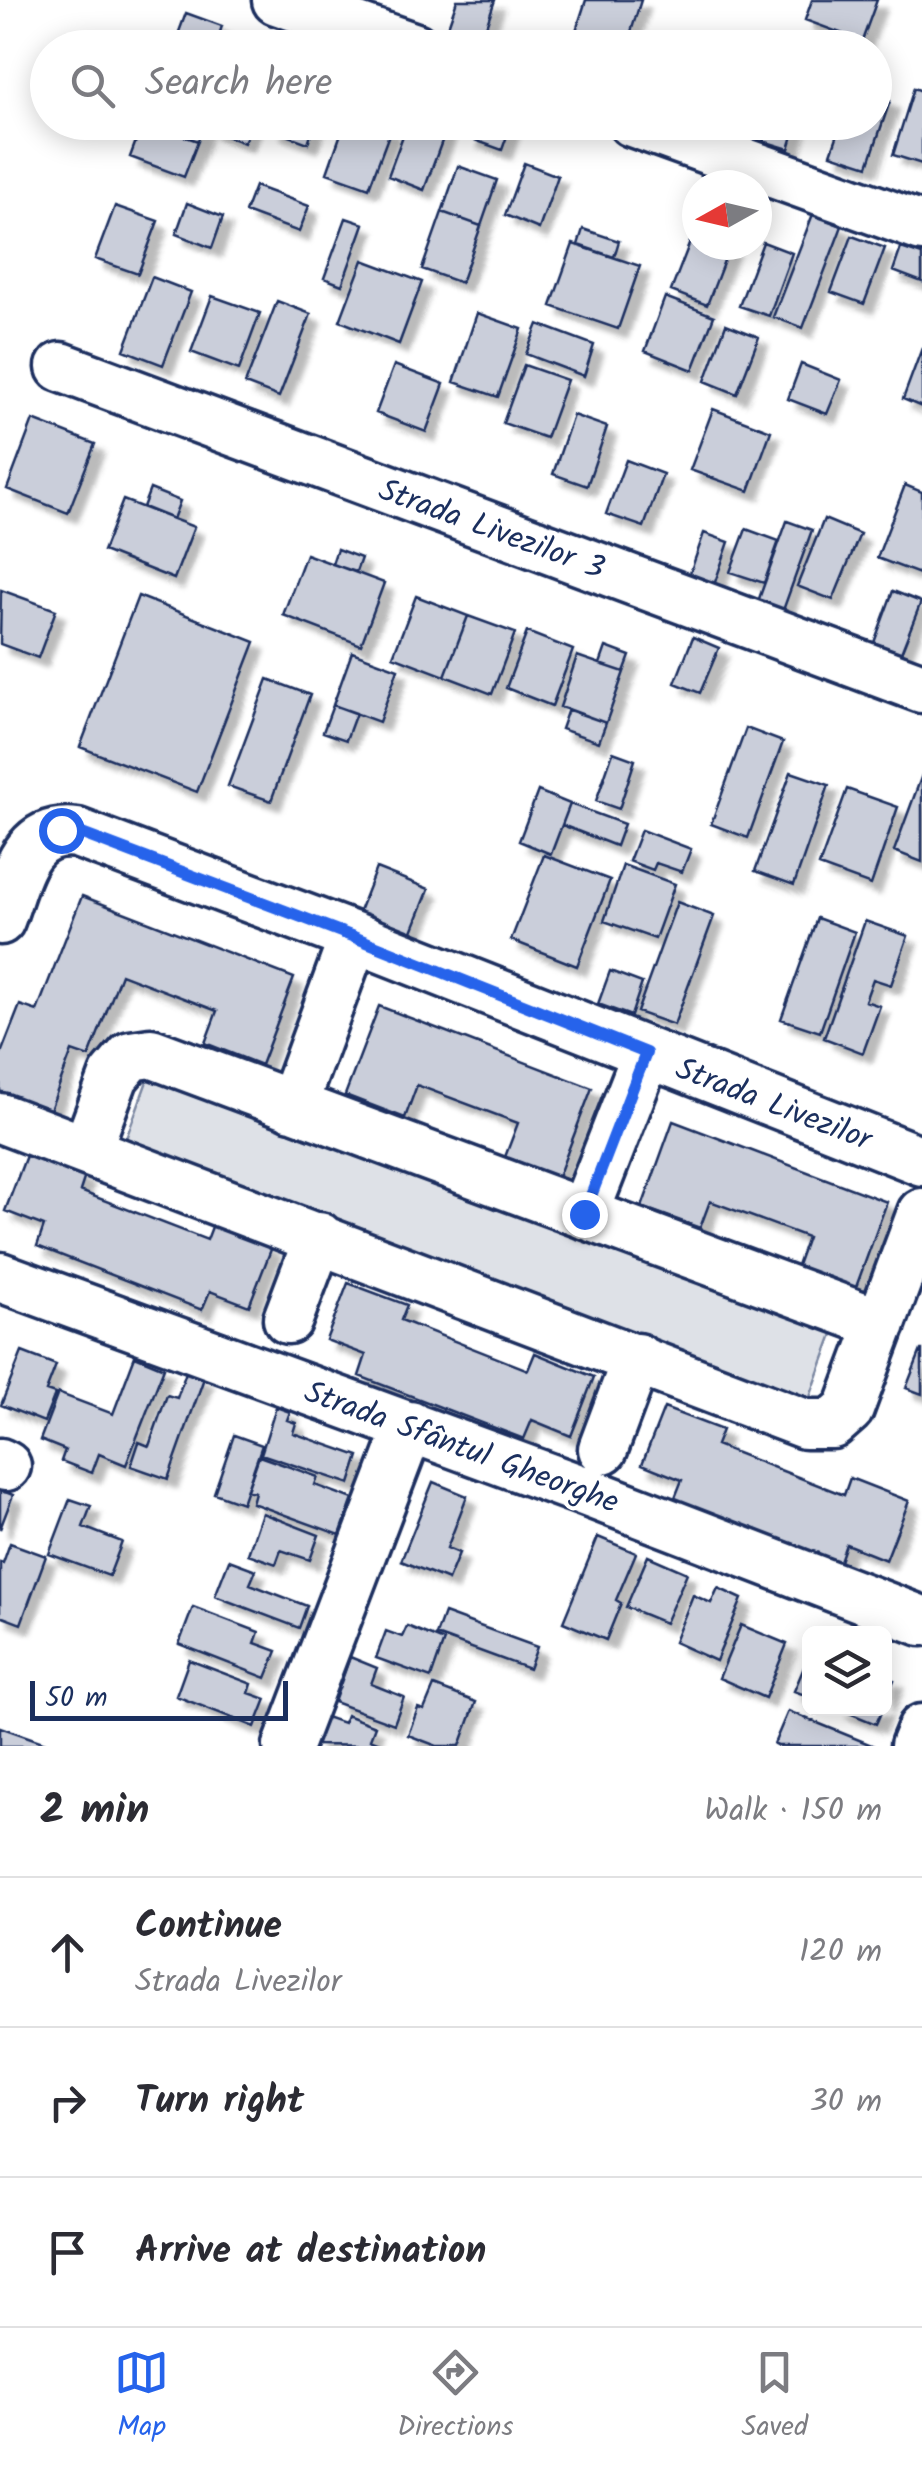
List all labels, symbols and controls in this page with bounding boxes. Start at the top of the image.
search box [30,30,892,140]
text: Search here [145,55,332,115]
icon: search [65,58,120,113]
north arrow [682,170,772,260]
street label: Strada Livezilor 3 [371,466,611,595]
route start [39,808,85,854]
street label: Strada Livezilor [668,1045,881,1167]
route end [562,1192,608,1238]
street label: Strada Sfântul Gheorghe [297,1368,626,1529]
map controls [802,1626,892,1716]
button: layers [802,1626,892,1716]
scale bar [30,1676,288,1720]
text: 50 m [45,1676,108,1721]
text: 2 min [40,1778,149,1845]
text: Walk · 150 m [704,1786,882,1837]
text: Continue [135,1897,282,1957]
icon: ahead [40,1925,95,1980]
text: 120 m [799,1927,882,1978]
text: Strada Livezilor [135,1957,341,2008]
text: Turn right [135,2072,304,2132]
icon: right [40,2075,95,2130]
text: 30 m [809,2077,882,2128]
text: Arrive at destination [135,2222,486,2282]
icon: arrive [40,2225,95,2280]
tab: Map [114,2345,169,2450]
tab: Directions [397,2345,513,2450]
tab: Saved [742,2345,808,2450]

